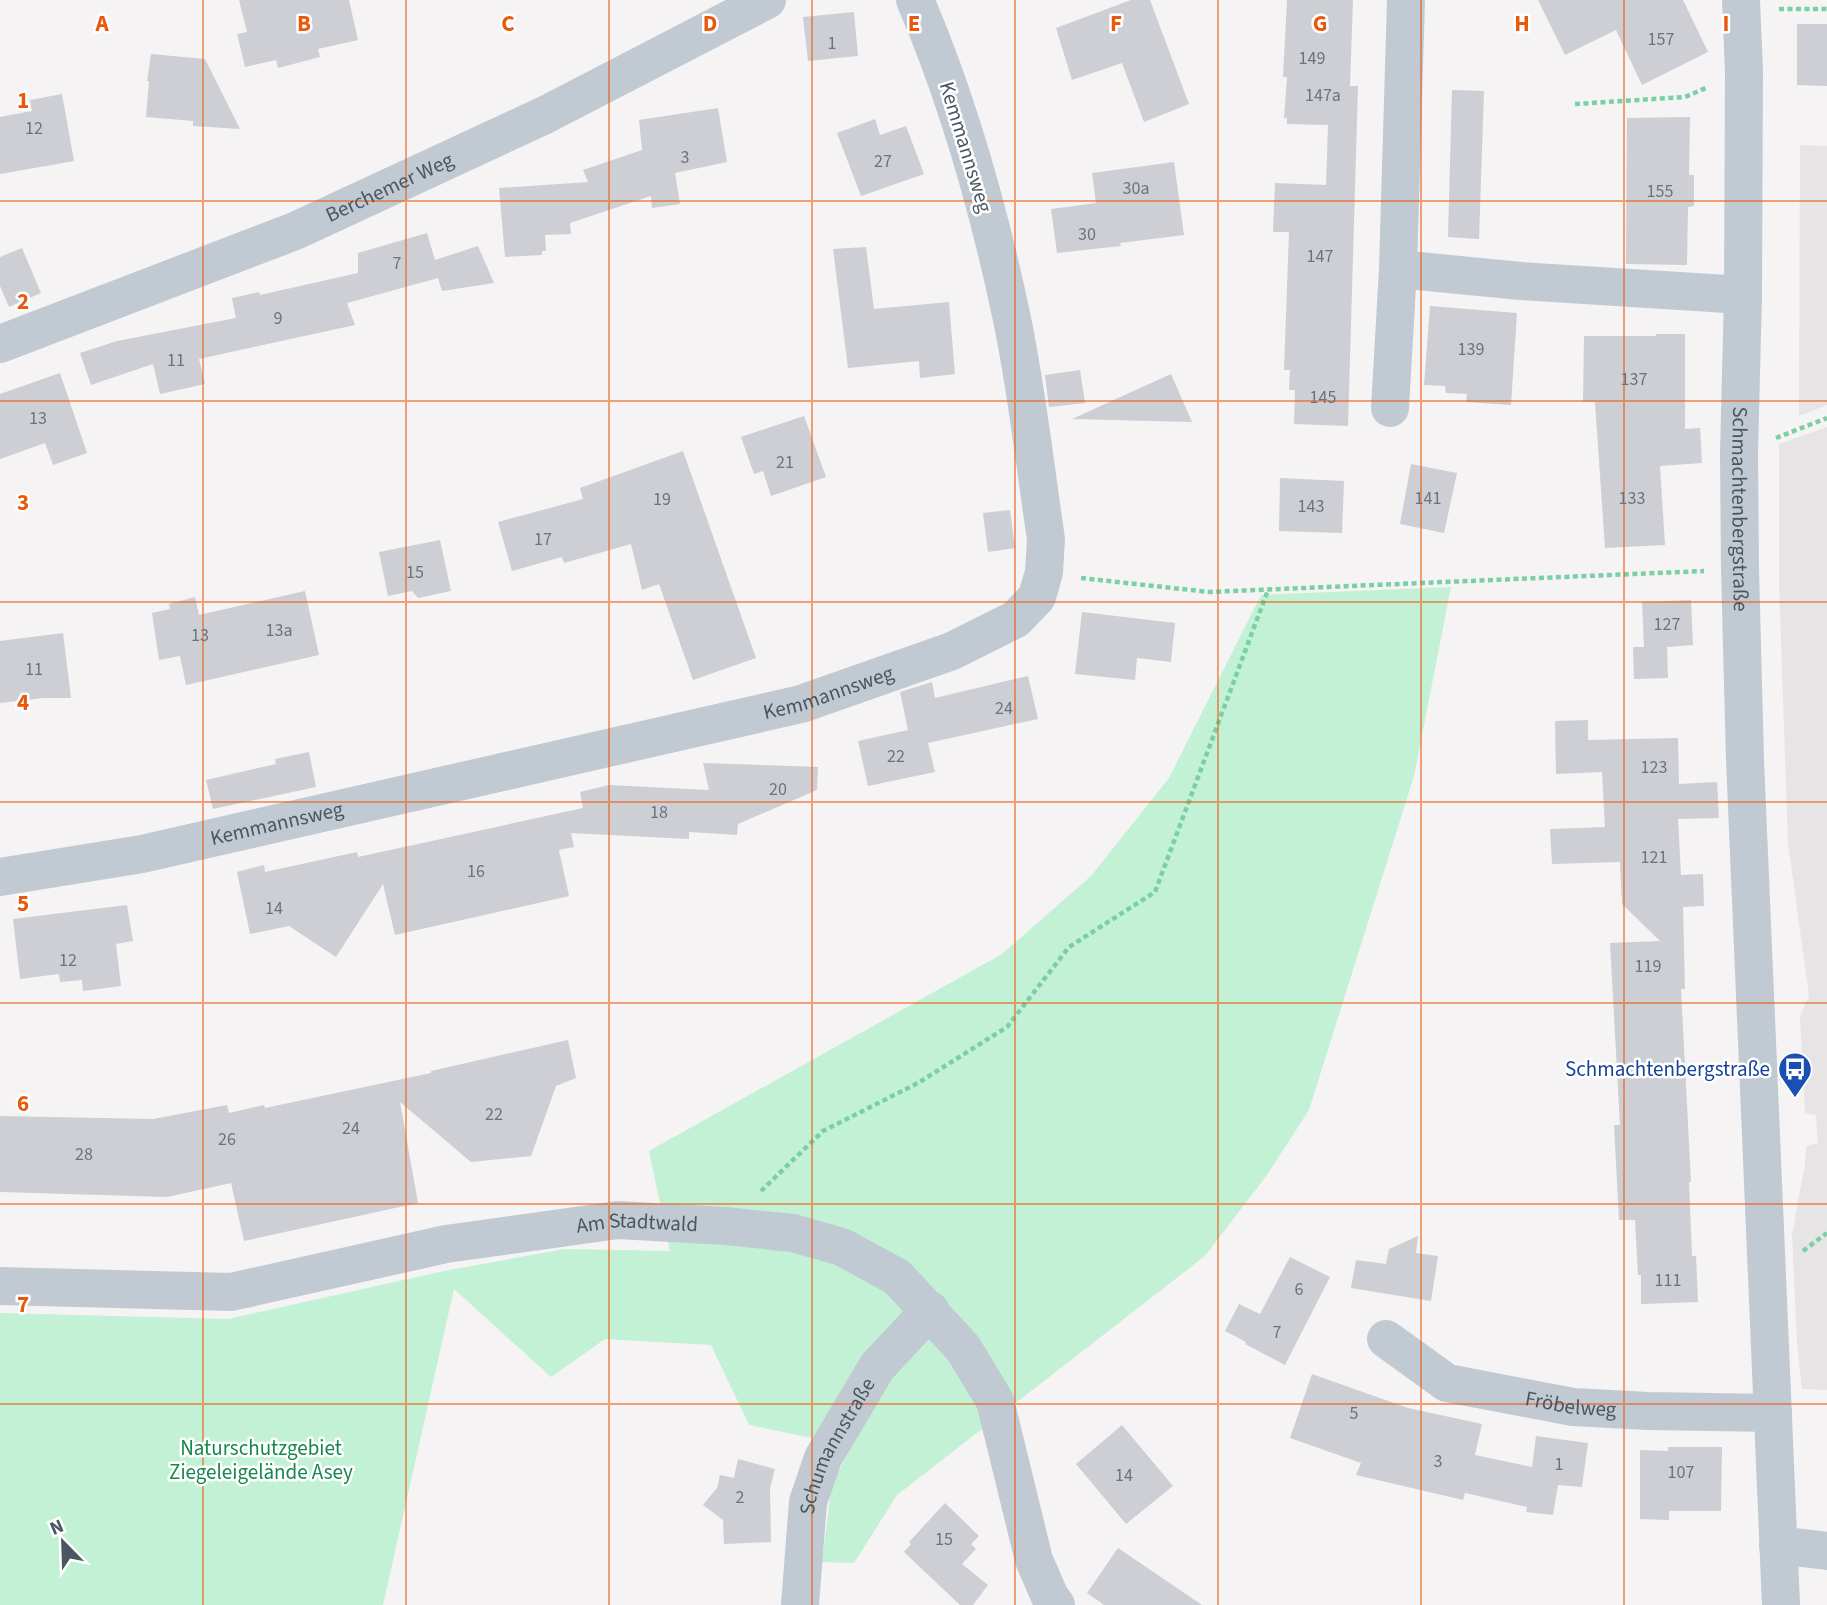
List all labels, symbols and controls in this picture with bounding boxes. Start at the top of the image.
text: A [94,7,109,40]
text: B [297,7,311,40]
text: C [501,7,515,40]
text: D [703,7,717,40]
text: E [908,7,920,40]
text: F [1110,7,1122,40]
text: G [1313,7,1327,40]
text: H [1514,7,1530,40]
text: I [1723,7,1729,40]
house number: 157 [1648,27,1674,52]
house number: 1 [828,31,836,56]
house number: 149 [1299,46,1325,71]
street label: Kemmannsweg [932,78,1000,217]
house number: 147a [1305,83,1341,108]
text: 1 [17,84,29,117]
house number: 12 [25,116,43,141]
street label: Berchemer Weg [321,144,459,230]
house number: 3 [681,145,690,170]
house number: 27 [874,149,892,174]
house number: 30a [1123,176,1149,201]
house number: 155 [1647,179,1673,204]
house number: 30 [1078,222,1096,247]
house number: 147 [1307,244,1333,269]
house number: 7 [393,251,402,276]
text: 2 [17,285,29,318]
house number: 9 [274,306,283,331]
house number: 139 [1458,337,1484,362]
house number: 11 [167,348,185,373]
house number: 137 [1621,367,1647,392]
house number: 145 [1310,385,1336,410]
house number: 13 [29,406,47,431]
street label: Schmachtenbergstraße [1724,406,1756,612]
house number: 21 [776,450,794,475]
text: 3 [17,486,29,519]
house number: 141 [1415,486,1441,511]
house number: 133 [1619,486,1645,511]
house number: 19 [653,487,671,512]
house number: 143 [1298,494,1324,519]
house number: 17 [534,527,552,552]
house number: 15 [406,560,424,585]
house number: 127 [1654,612,1680,637]
house number: 13a [266,618,292,643]
house number: 13 [191,623,209,648]
house number: 11 [25,657,43,682]
street label: Kemmannsweg [760,658,898,727]
text: 4 [17,686,29,719]
house number: 24 [995,696,1013,721]
house number: 22 [887,744,905,769]
house number: 123 [1641,755,1667,780]
house number: 20 [769,777,787,802]
street label: Kemmannsweg [207,794,347,853]
house number: 18 [650,800,668,825]
house number: 121 [1641,845,1667,870]
house number: 16 [467,859,485,884]
text: 5 [17,887,29,920]
house number: 14 [265,896,283,921]
house number: 12 [59,948,77,973]
house number: 119 [1635,954,1661,979]
bus stop icon: Schmachtenbergstraße [1776,1050,1814,1099]
place label: Schmachtenbergstraße [1565,1054,1770,1084]
text: 6 [17,1087,29,1120]
house number: 22 [485,1102,503,1127]
house number: 24 [342,1116,360,1141]
house number: 26 [218,1127,236,1152]
house number: 28 [75,1142,93,1167]
street label: Am Stadtwald [574,1205,699,1241]
house number: 111 [1655,1268,1681,1293]
house number: 6 [1295,1277,1304,1302]
text: 7 [17,1288,29,1321]
house number: 7 [1273,1320,1282,1345]
street label: Schumannstraße [792,1372,882,1515]
street label: Fröbelweg [1523,1383,1618,1424]
house number: 5 [1350,1401,1359,1426]
park label: Naturschutzgebiet Ziegeleigelände Asey [169,1433,353,1487]
house number: 3 [1434,1449,1443,1474]
house number: 1 [1555,1452,1563,1477]
house number: 107 [1668,1460,1694,1485]
house number: 14 [1115,1463,1133,1488]
house number: 2 [736,1485,745,1510]
north arrow [28,1507,98,1577]
text: N [46,1513,68,1543]
house number: 15 [935,1527,953,1552]

